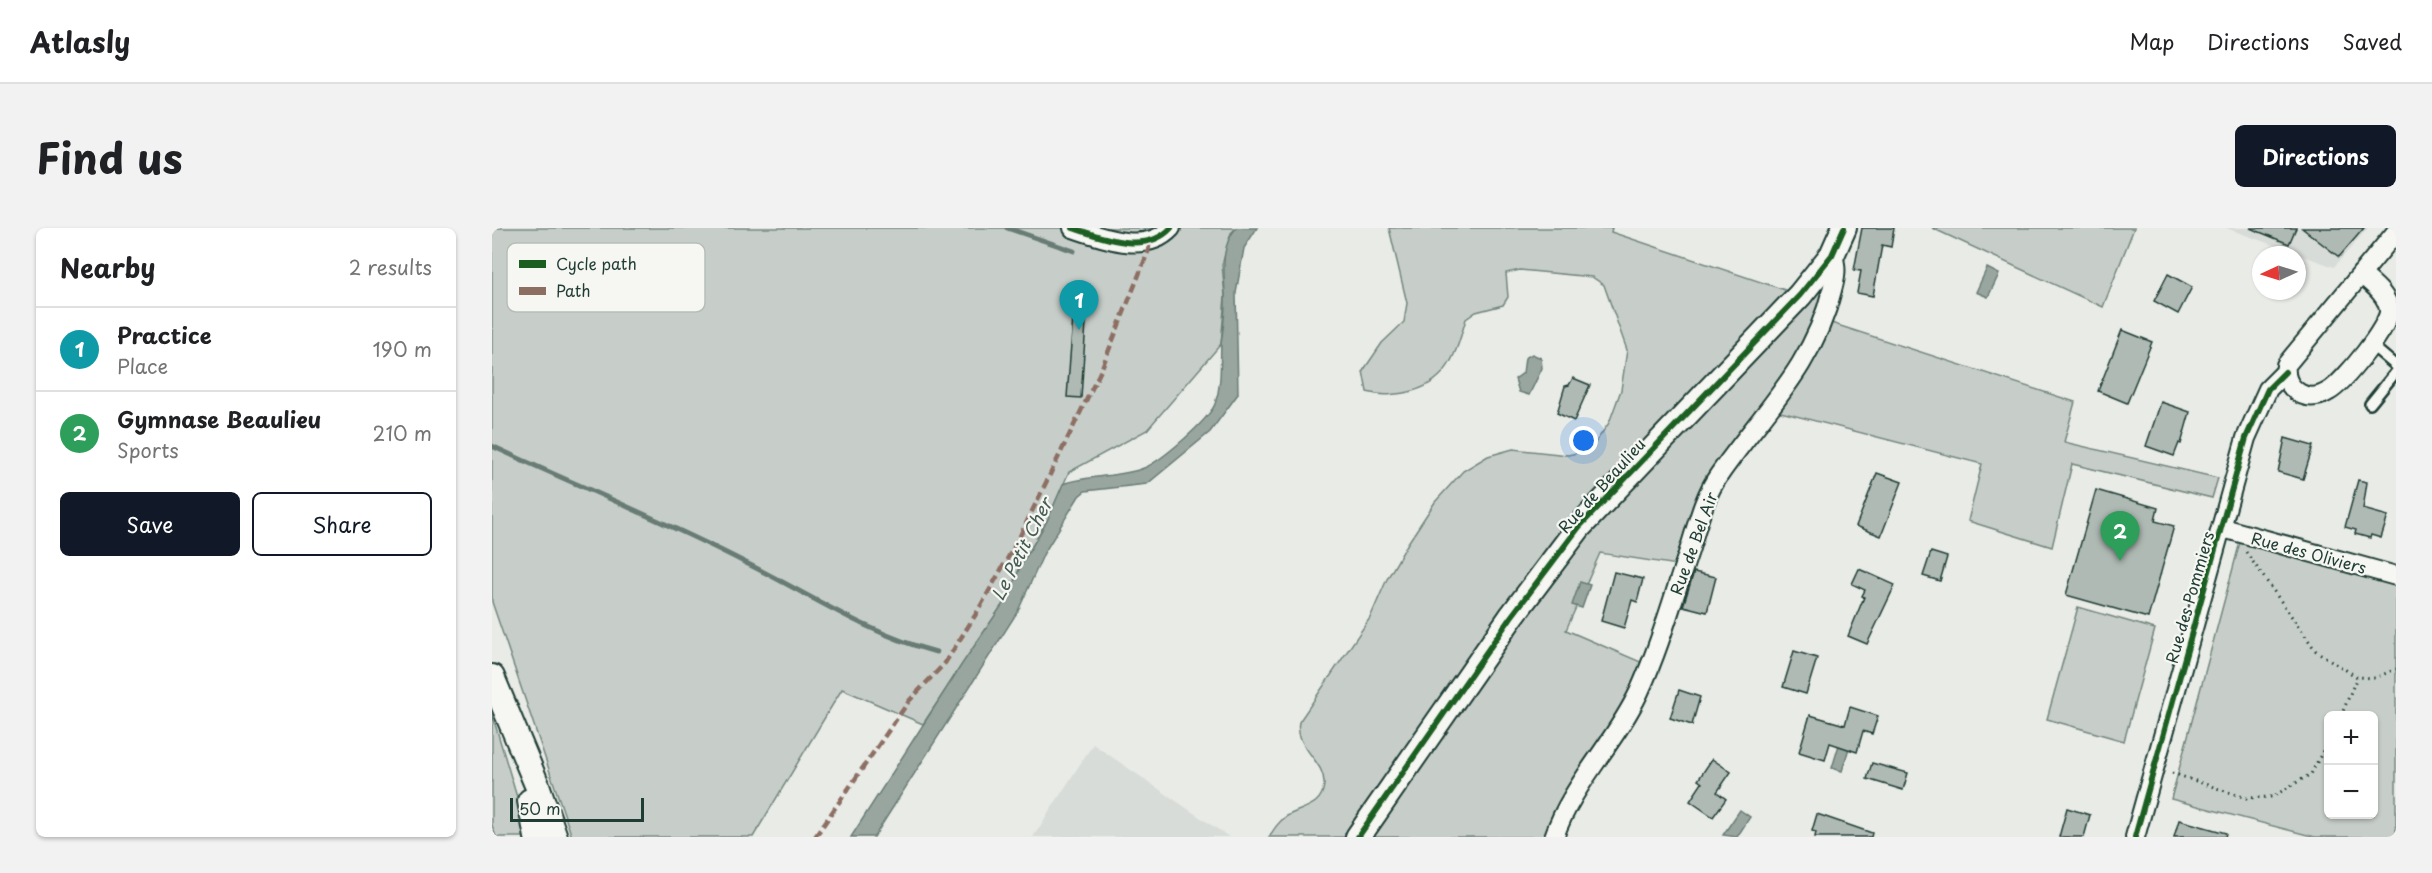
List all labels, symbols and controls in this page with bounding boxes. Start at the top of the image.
text: Atlasly [30,20,130,63]
text: Map [2129,25,2174,57]
text: Directions [2207,25,2309,57]
text: Saved [2342,25,2402,57]
text: Find us [36,125,183,188]
button: Directions [2235,125,2396,187]
legend [507,243,705,312]
north arrow [2252,246,2306,300]
text: Nearby [60,248,155,287]
text: Cycle path [556,251,637,275]
text: 2 results [349,252,432,282]
text: Path [556,278,591,302]
pin: 1 [1060,280,1098,330]
text: Practice [117,318,212,351]
text: 1 [75,334,84,364]
text: 190 m [373,334,432,364]
text: Place [117,351,168,381]
text: Gymnase Beaulieu [117,402,321,435]
text: 2 [72,418,87,448]
text: 210 m [373,418,432,448]
your location [1569,426,1598,455]
street label: Rue de Beaulieu [1552,432,1650,538]
text: Sports [117,435,179,465]
street label: Rue de Bel Air [1663,488,1723,598]
water label: Le Petit Cher [984,491,1059,605]
button: Save [60,492,240,556]
button: Share [252,492,432,556]
pin: 2 [2100,512,2140,561]
street label: Rue des Oliviers [2249,525,2369,579]
street label: Rue des Pommiers [2159,528,2219,666]
map controls [2324,711,2378,819]
button: + [2324,711,2378,765]
button: − [2324,765,2378,819]
scale bar [510,795,644,822]
text: 50 m [519,796,560,820]

